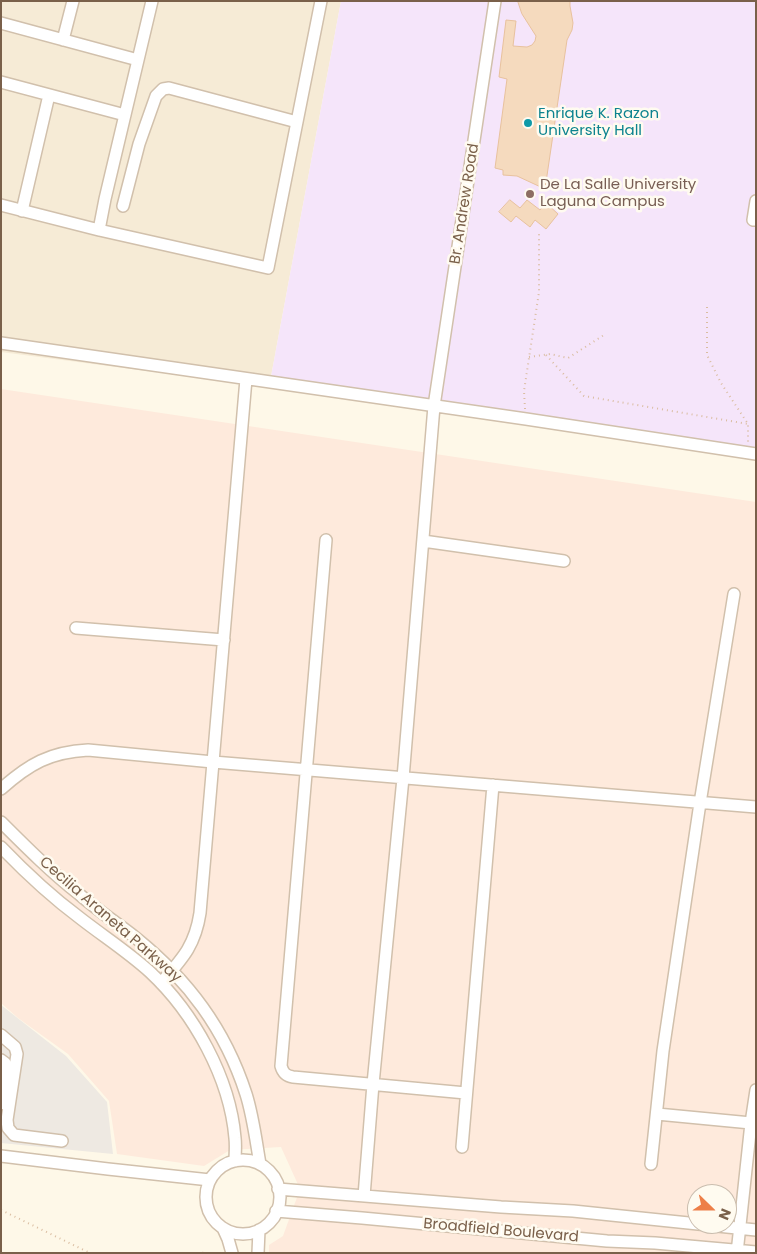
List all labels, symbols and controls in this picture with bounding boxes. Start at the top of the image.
place label: Enrique K. Razon University Hall [538,105,659,140]
marker: Enrique K. Razon University Hall [522,117,534,129]
street label: Br. Andrew Road [447,142,483,266]
place label: De La Salle University Laguna Campus [540,176,696,211]
marker: De La Salle University Laguna Campus [524,188,536,200]
street label: Cecilia Araneta Parkway [35,853,185,987]
north arrow [687,1184,737,1234]
text: N [714,1206,736,1223]
street label: Broadfield Boulevard [422,1215,580,1247]

